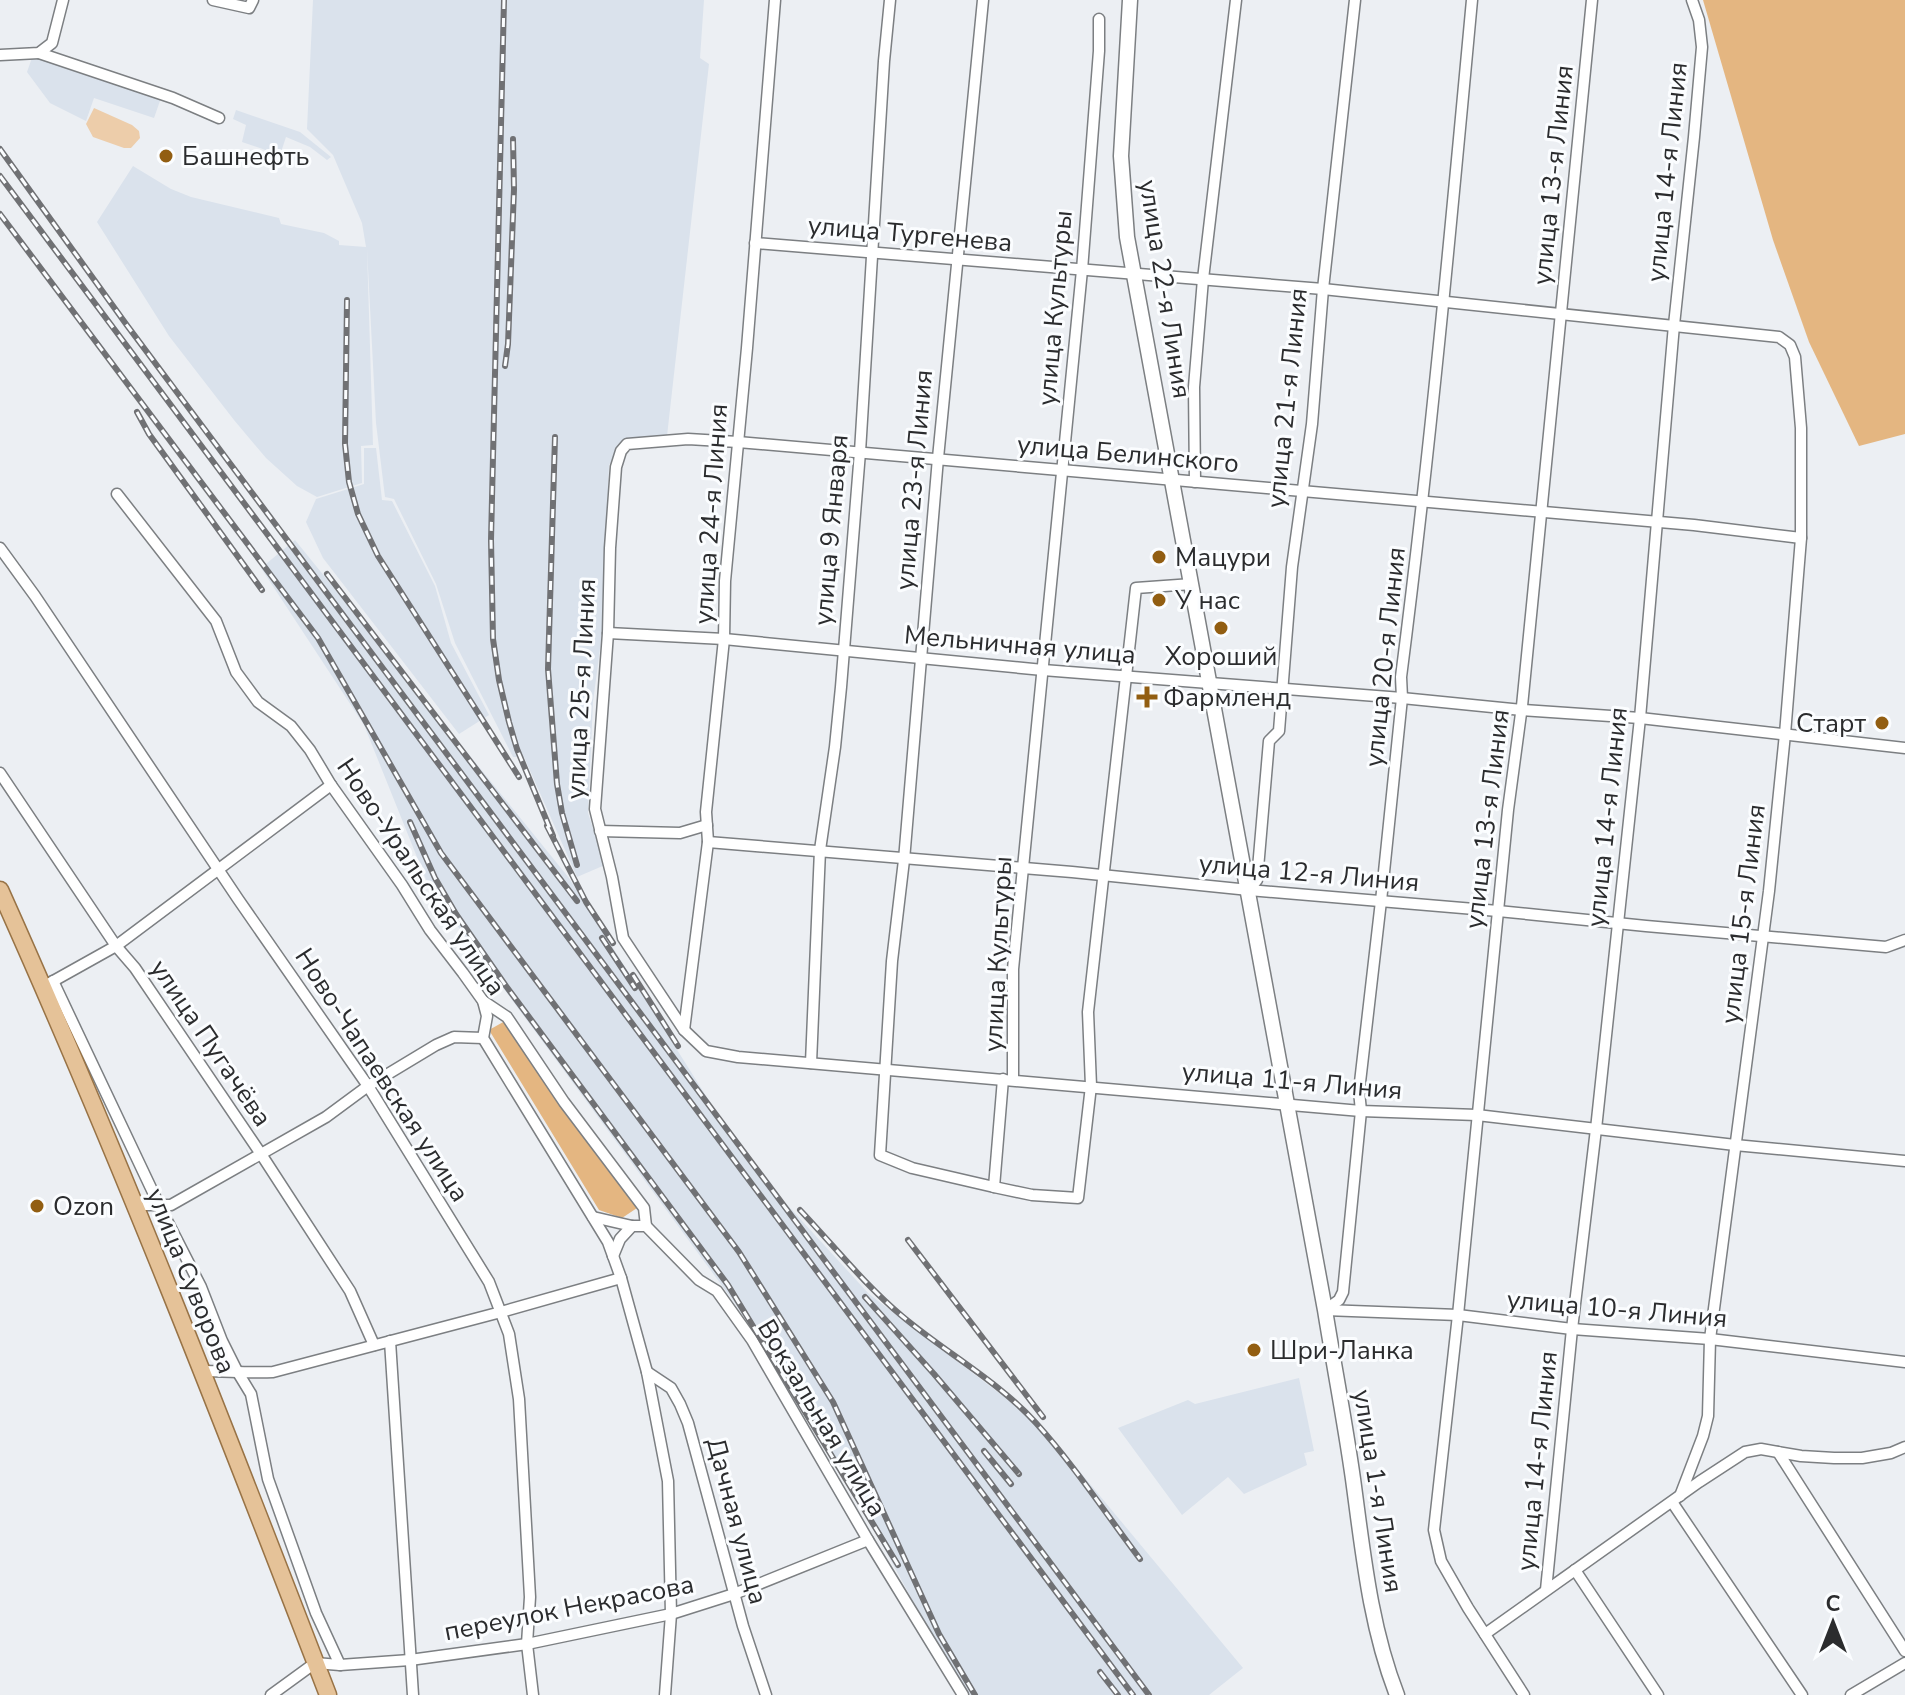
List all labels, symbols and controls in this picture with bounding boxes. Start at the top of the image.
street label: улица 14-я Линия [1638,60,1696,284]
street label: улица 13-я Линия [1524,63,1582,287]
place label: Башнефть [182,139,309,174]
marker: Башнефть [157,147,175,165]
street label: улица 22-я Линия [1130,177,1200,401]
street label: улица Тургенева [806,208,1014,260]
street label: улица Культуры [1029,209,1081,407]
street label: улица 21-я Линия [1258,286,1316,510]
street label: улица 23-я Линия [887,368,941,592]
street label: улица 24-я Линия [686,403,736,625]
street label: улица Белинского [1016,427,1240,481]
street label: улица 9 Января [805,433,857,627]
place label: Мацури [1175,540,1271,575]
street label: улица 20-я Линия [1356,545,1414,769]
marker: Мацури [1150,548,1168,566]
street label: улица 25-я Линия [558,578,604,800]
place label: У нас [1174,583,1240,618]
marker: У нас [1150,591,1168,609]
street label: Мельничная улица [903,617,1137,673]
marker: Хороший [1212,619,1230,637]
place label: Хороший [1165,639,1277,674]
place label: Фармленд [1163,680,1291,715]
marker: Фармленд [1138,688,1156,706]
street label: улица 14-я Линия [1578,705,1636,929]
place label: Cтарт [1796,706,1866,741]
street label: улица 13-я Линия [1456,707,1518,931]
marker: Cтарт [1873,714,1891,732]
street label: Ново-Уральская улица [328,751,514,1003]
street label: улица 15-я Линия [1712,802,1774,1026]
street label: улица 12-я Линия [1197,846,1421,900]
street label: улица Культуры [975,855,1021,1053]
street label: Ново-Чапаевская улица [287,941,477,1209]
street label: улица Пугачёва [142,953,280,1133]
street label: улица 11-я Линия [1180,1054,1404,1108]
street label: улица Суворова [138,1183,244,1379]
place label: Ozon [53,1189,114,1224]
marker: Ozon [28,1197,46,1215]
street label: улица 10-я Линия [1505,1282,1729,1336]
street label: Вокзальная улица [749,1313,895,1523]
place label: Шри-Ланка [1270,1333,1414,1368]
marker: Шри-Ланка [1245,1341,1263,1359]
street label: улица 14-я Линия [1508,1349,1566,1573]
street label: улица 1-я Линия [1345,1387,1411,1595]
street label: Дачная улица [698,1434,776,1608]
street label: переулок Некрасова [441,1567,697,1649]
north arrow [1793,1583,1873,1663]
text: С [1826,1589,1841,1619]

